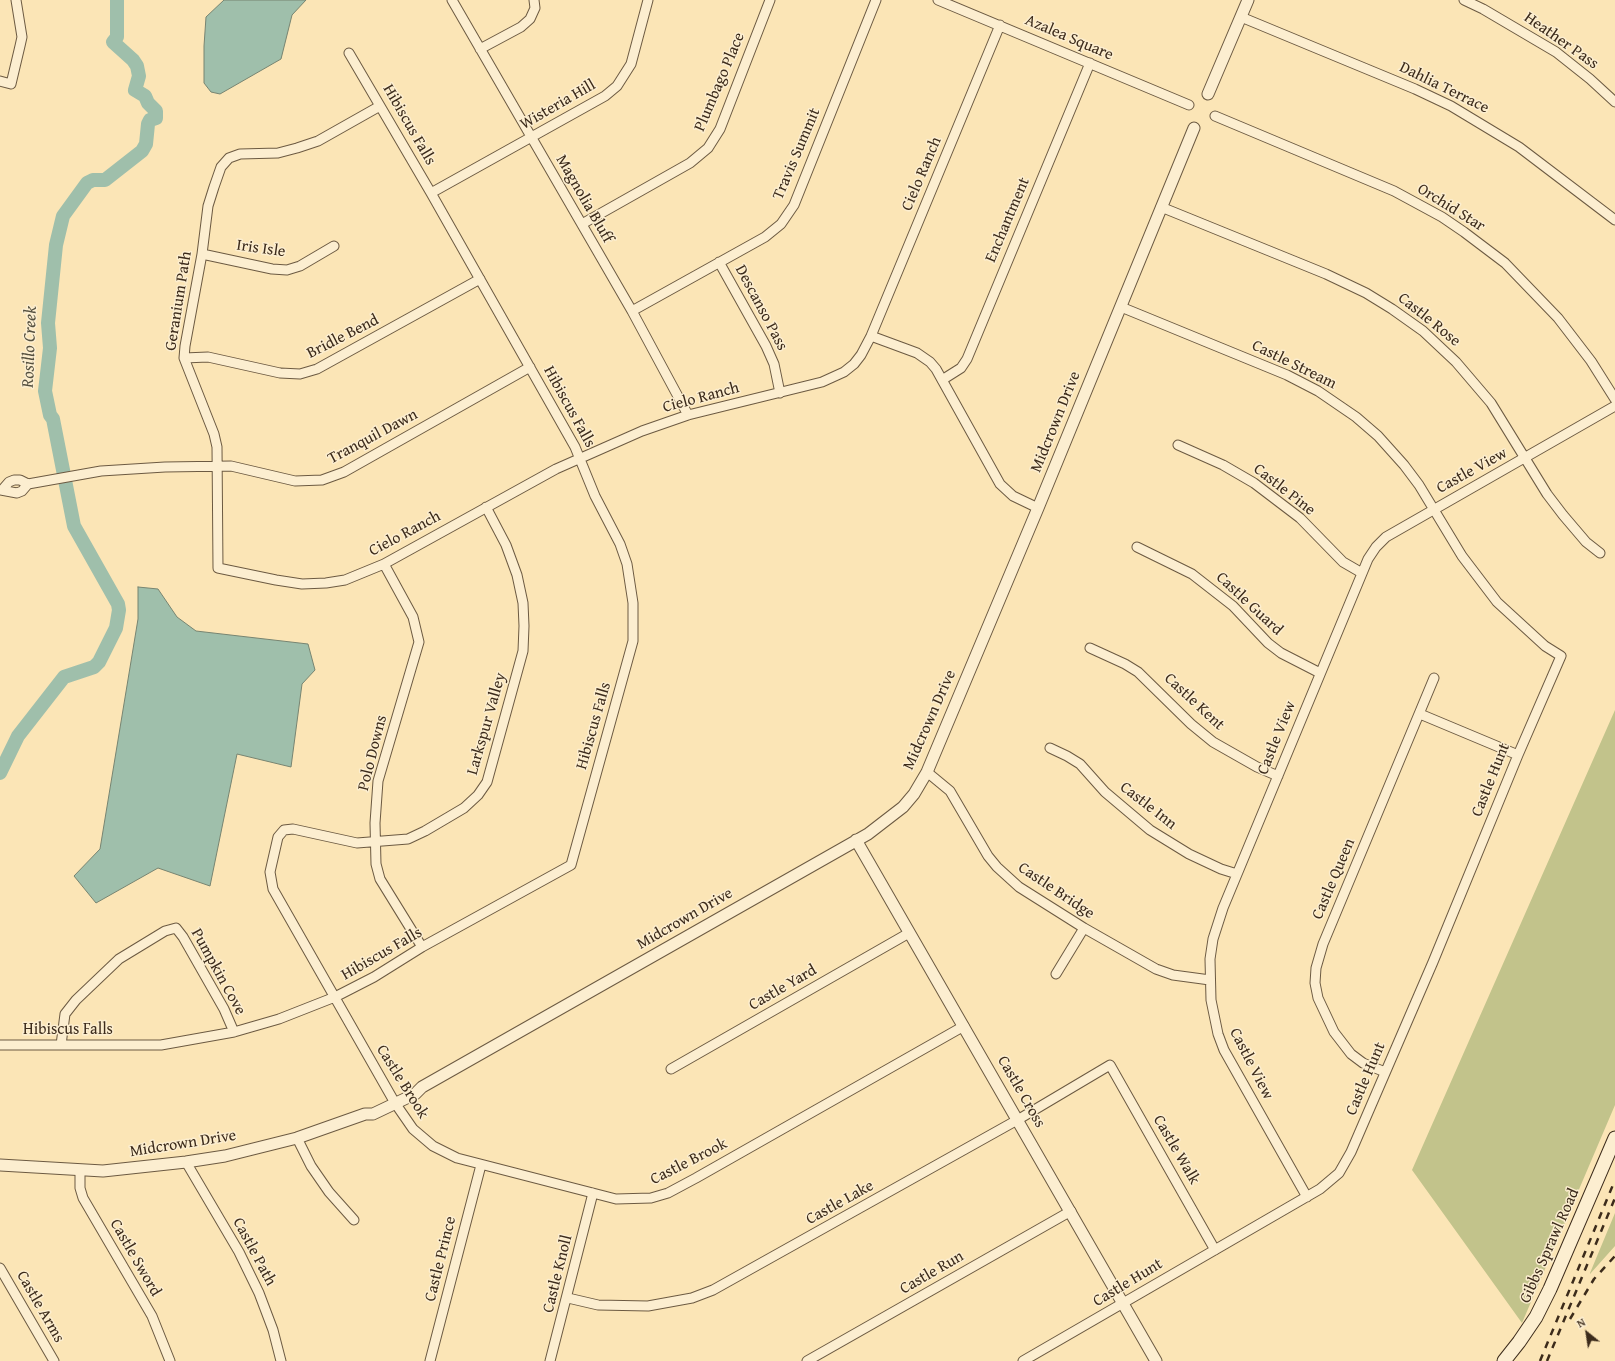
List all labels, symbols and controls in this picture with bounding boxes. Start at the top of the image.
street label: Heather Pass [1520,8,1602,74]
street label: Azalea Square [1022,11,1116,65]
street label: Plumbago Place [691,30,749,134]
street label: Dahlia Terrace [1396,58,1492,118]
street label: Wisteria Hill [517,76,599,134]
street label: Hibiscus Falls [378,81,440,169]
street label: Travis Summit [769,105,825,203]
street label: Cielo Ranch [898,134,946,214]
street label: Magnolia Bluff [551,152,617,246]
street label: Enchantment [982,175,1034,265]
street label: Orchid Star [1414,180,1488,236]
street label: Iris Isle [235,236,287,262]
street label: Geranium Path [162,250,196,352]
street label: Descanso Pass [730,262,792,354]
street label: Castle Rose [1394,289,1464,351]
water label: Rosillo Creek [18,306,42,388]
street label: Bridle Bend [304,311,382,363]
street label: Castle Stream [1249,336,1339,394]
street label: Hibiscus Falls [539,363,599,451]
street label: Midcrown Drive [1027,369,1085,475]
street label: Cielo Ranch [661,379,741,417]
street label: Tranquil Dawn [325,405,421,469]
street label: Castle View [1433,444,1511,498]
street label: Castle Pine [1249,460,1319,520]
street label: Cielo Ranch [366,507,444,561]
street label: Castle Guard [1212,568,1286,640]
street label: Midcrown Drive [899,667,961,773]
street label: Castle Kent [1160,669,1228,735]
street label: Larkspur Valley [463,671,511,777]
street label: Hibiscus Falls [572,680,616,772]
street label: Castle View [1254,698,1300,778]
street label: Polo Downs [354,713,392,793]
street label: Castle Hunt [1468,740,1514,820]
street label: Castle Inn [1116,778,1180,834]
street label: Castle Queen [1308,836,1360,922]
street label: Castle Bridge [1014,858,1098,924]
street label: Midcrown Drive [634,884,736,954]
street label: Hibiscus Falls [338,923,426,985]
street label: Pumpkin Cove [186,925,250,1019]
street label: Castle Yard [746,961,820,1015]
street label: Hibiscus Falls [23,1020,113,1040]
street label: Castle View [1225,1025,1277,1103]
street label: Castle Hunt [1342,1039,1390,1119]
street label: Castle Brook [372,1041,432,1123]
street label: Castle Cross [993,1053,1049,1131]
street label: Castle Walk [1148,1112,1204,1188]
street label: Midcrown Drive [129,1126,237,1162]
street label: Castle Brook [647,1134,731,1190]
street label: Castle Lake [803,1177,877,1229]
street label: Gibbs Sprawl Road [1516,1186,1584,1306]
street label: Castle Prince [421,1214,461,1304]
street label: Castle Path [228,1215,280,1289]
street label: Castle Sword [105,1216,165,1300]
street label: Castle Knoll [539,1233,577,1315]
street label: Castle Run [897,1247,967,1299]
street label: Castle Hunt [1090,1255,1166,1311]
street label: Castle Arms [12,1268,68,1346]
north arrow [1567,1313,1607,1353]
text: N [1574,1314,1588,1331]

